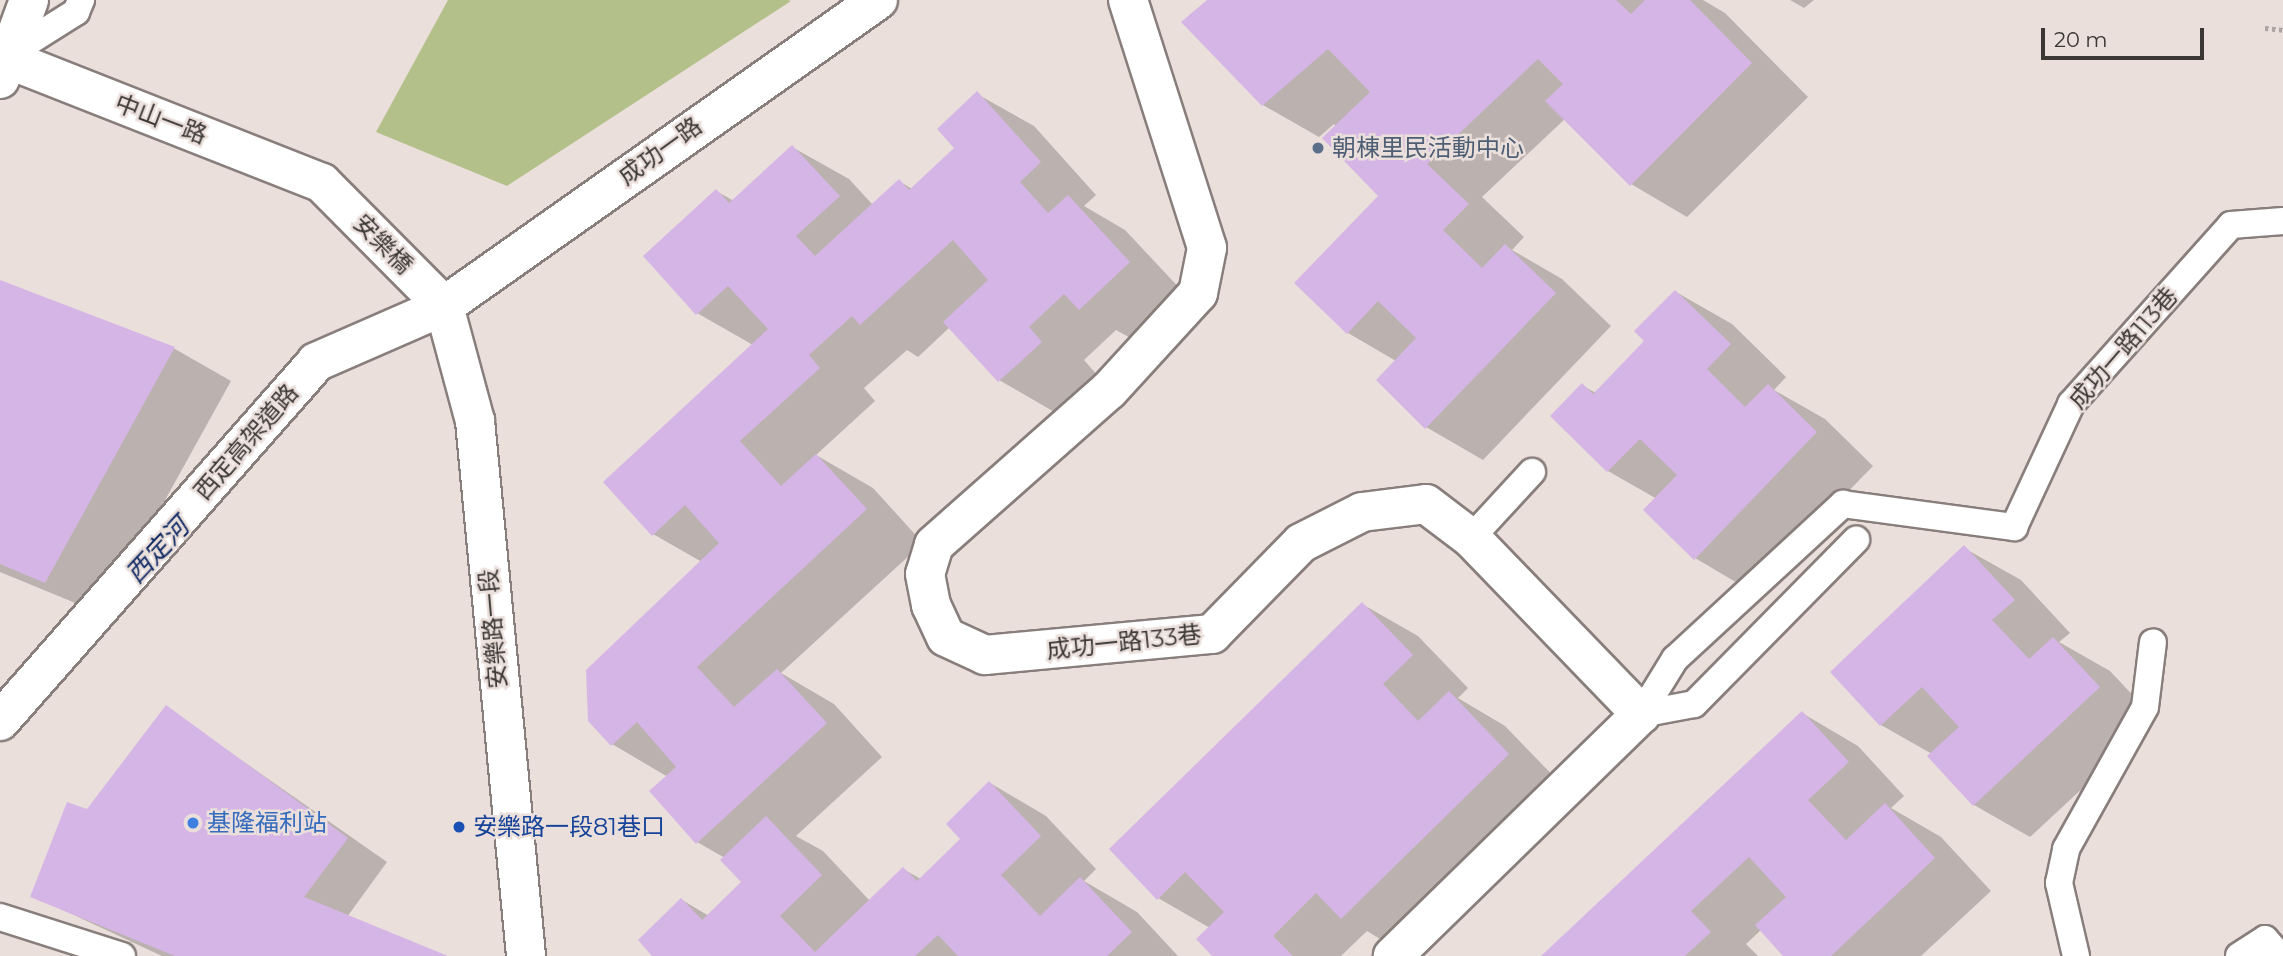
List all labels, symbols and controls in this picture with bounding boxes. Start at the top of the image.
scale bar [2045,14,2208,58]
text: 20 m [2054,27,2108,52]
street label: 中山一路 [111,88,211,150]
street label: 成功一路 [613,111,707,191]
place label: 朝棟里民活動中心 [1332,134,1524,162]
marker: 朝棟里民活動中心 [1310,140,1326,156]
street label: 安樂橋 [347,208,419,280]
street label: 成功一路113巷 [2063,282,2183,414]
street label: 西定高架道路 [188,378,304,506]
water label: 西定河 [120,512,196,590]
street label: 安樂路一段 [473,568,513,690]
street label: 成功一路133巷 [1045,620,1203,664]
place label: 基隆福利站 [207,809,327,837]
place label: 安樂路一段81巷口 [473,813,665,841]
marker: 基隆福利站 [185,815,201,831]
marker: 安樂路一段81巷口 [451,819,467,835]

